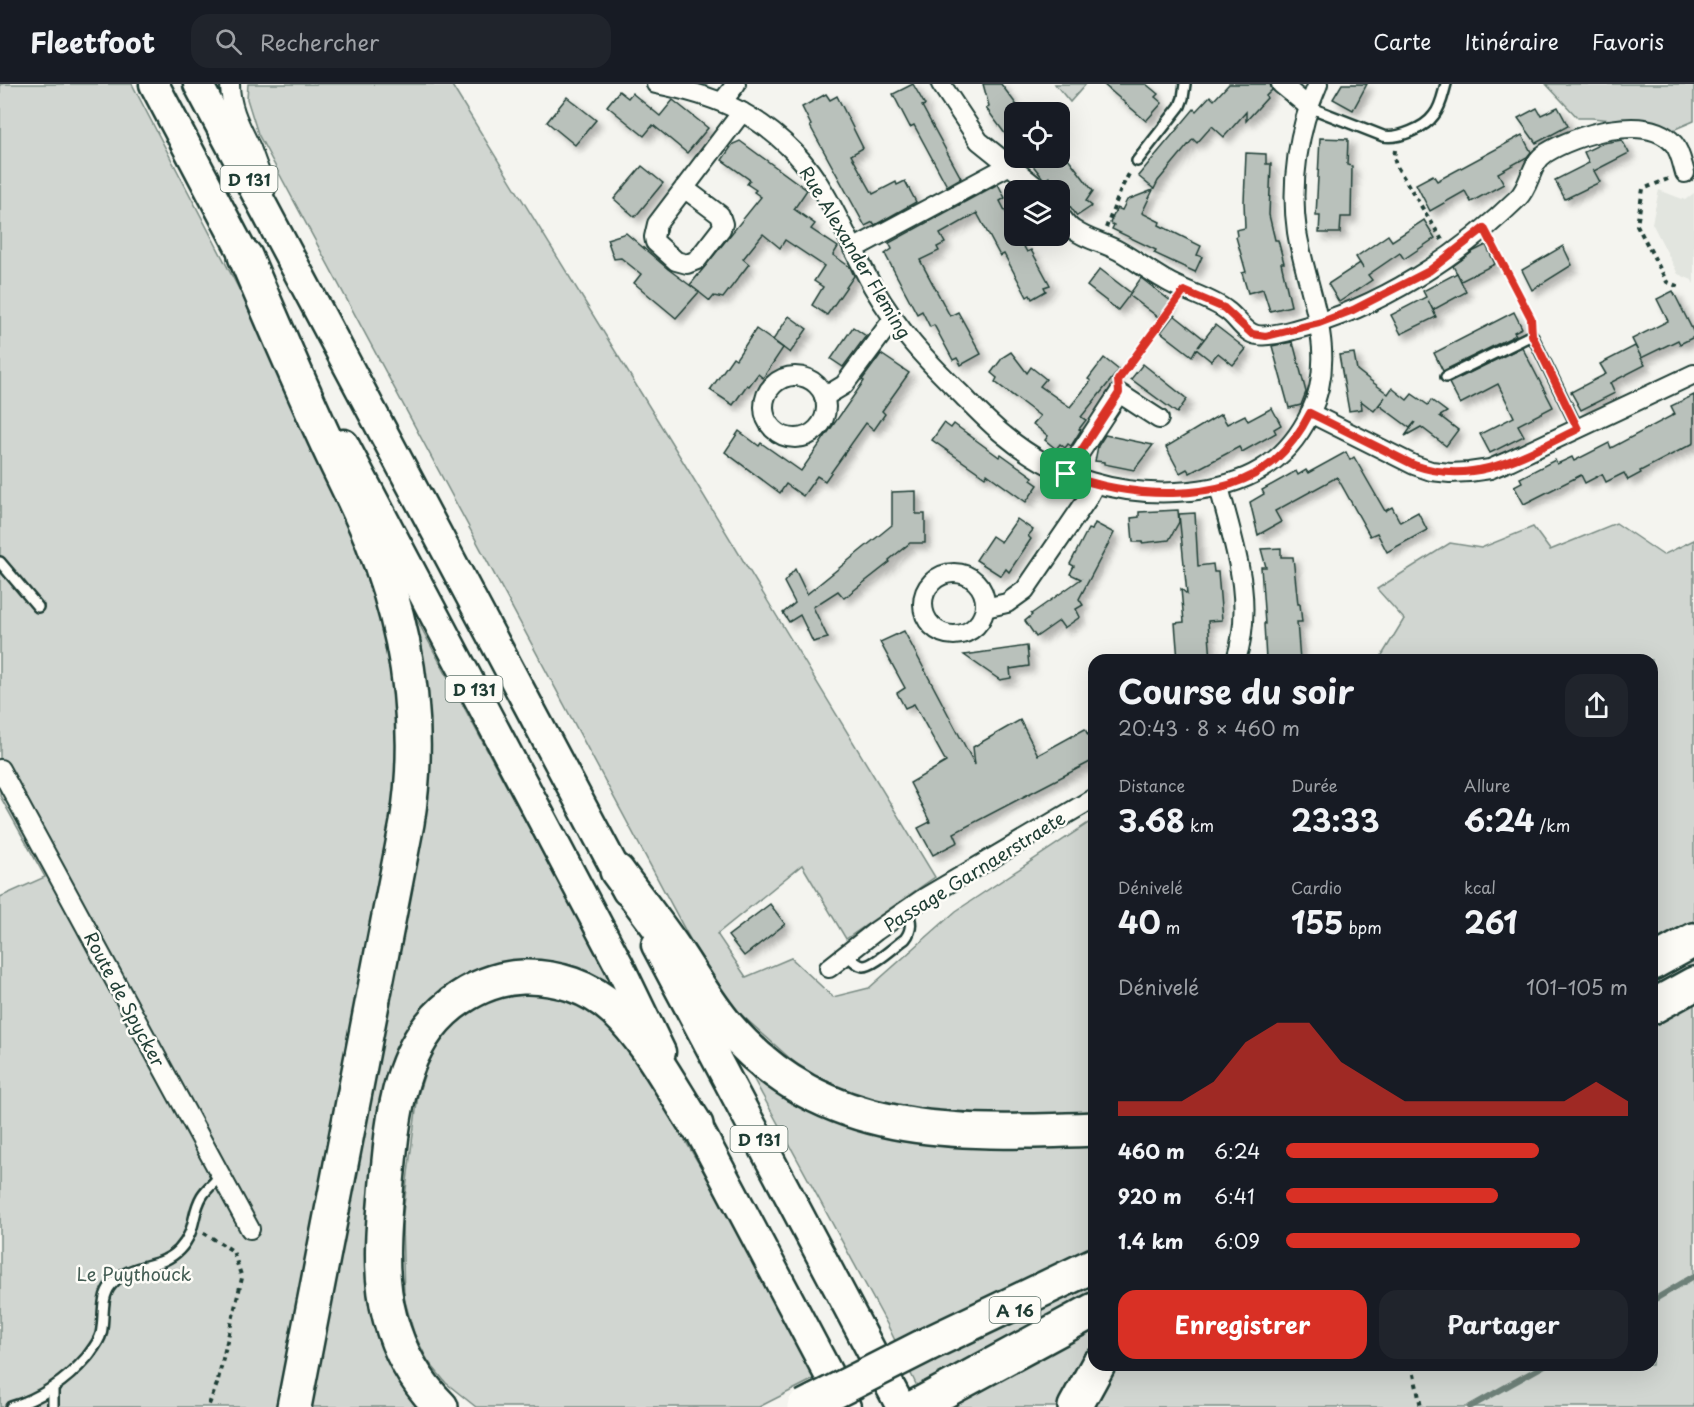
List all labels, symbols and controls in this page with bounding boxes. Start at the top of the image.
search box [191,14,611,68]
text: Fleetfoot [30,20,155,63]
icon: search [212,25,245,58]
text: Rechercher [260,25,379,58]
text: Carte [1373,25,1432,57]
text: Itinéraire [1465,25,1559,57]
text: Favoris [1592,25,1664,57]
map controls [1004,102,1070,246]
button: locate [1004,102,1070,168]
street label: Rue Alexander Fleming [794,161,918,343]
road number: D 131 [220,166,278,192]
button: layers [1004,180,1070,246]
pin [1040,448,1091,499]
icon: arrive [1049,457,1082,490]
text: Course du soir [1118,665,1354,715]
button: share [1565,674,1628,737]
road number: D 131 [446,676,502,702]
text: 20:43 · 8 × 460 m [1118,713,1300,743]
text: Distance [1118,773,1185,797]
text: Durée [1291,773,1338,797]
text: Allure [1464,773,1511,797]
text: 3.68 [1118,797,1185,842]
text: 23:33 [1291,797,1380,842]
text: 6:24 [1464,797,1534,842]
street label: Passage Garnaerstraete [878,804,1070,938]
text: km [1185,813,1214,837]
text: /km [1534,813,1570,837]
text: Dénivelé [1118,875,1183,899]
text: Cardio [1291,875,1342,899]
text: kcal [1464,875,1496,899]
text: 40 [1118,899,1161,944]
text: 155 [1291,899,1343,944]
text: 261 [1464,899,1518,944]
text: m [1161,915,1180,939]
text: bpm [1343,915,1382,939]
street label: Route de Spycker [78,926,172,1072]
text: Dénivelé [1118,972,1199,1002]
text: 101–105 m [1526,972,1628,1002]
road number: D 131 [730,1126,788,1152]
text: 460 m [1118,1136,1185,1166]
text: 6:24 [1214,1136,1261,1166]
text: 920 m [1118,1181,1182,1211]
text: 6:41 [1214,1181,1255,1211]
text: 1.4 km [1118,1226,1184,1256]
text: 6:09 [1214,1226,1260,1256]
park label: Le Puythouck [76,1260,192,1287]
button: Enregistrer [1118,1290,1367,1359]
button: Partager [1379,1290,1628,1359]
road number: A 16 [990,1297,1040,1323]

